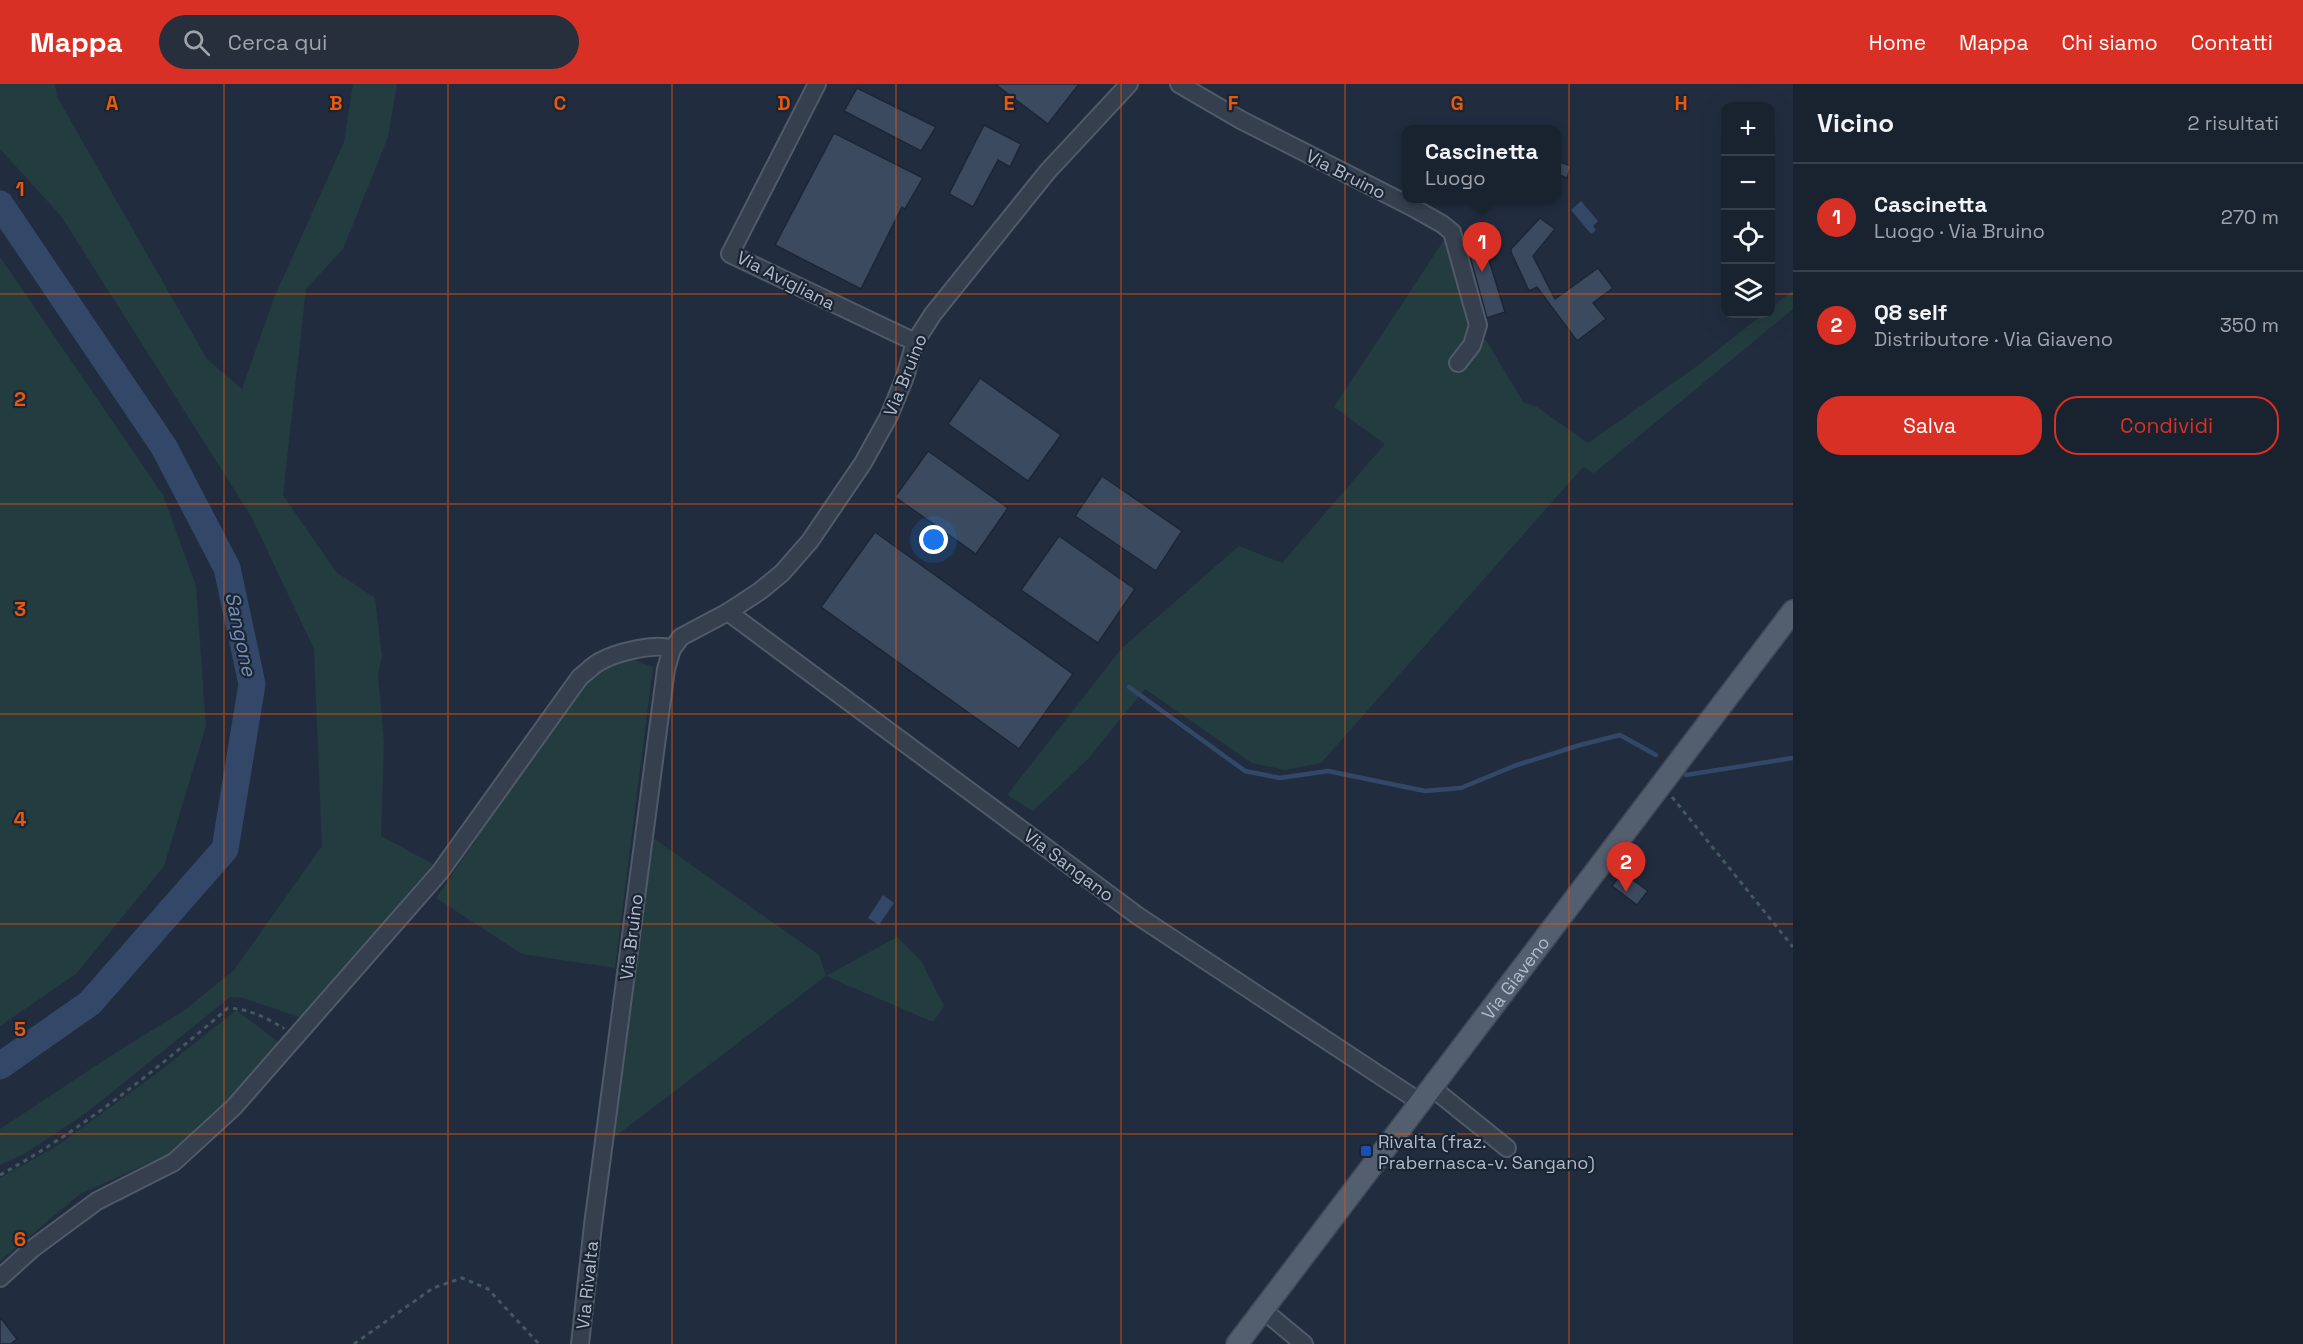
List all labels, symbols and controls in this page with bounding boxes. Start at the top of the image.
search box [159,15,579,69]
text: Mappa [30,24,123,60]
icon: search [180,26,213,59]
text: Cerca qui [228,28,327,56]
text: Home [1869,29,1926,56]
text: Mappa [1959,29,2028,56]
text: Chi siamo [2061,29,2158,56]
text: Contatti [2191,29,2273,56]
text: A [106,90,119,116]
text: B [329,90,343,116]
text: C [554,90,567,116]
text: D [777,90,791,116]
text: E [1003,90,1015,116]
text: F [1228,90,1239,116]
text: G [1450,90,1464,116]
text: H [1674,90,1688,116]
map controls [1721,102,1775,318]
button: + [1721,102,1775,156]
text: Vicino [1817,106,1894,140]
text: 2 risultati [2188,110,2279,136]
popup [1402,125,1561,203]
text: Cascinetta [1425,137,1538,165]
street label: Via Bruino [1302,144,1390,204]
button: − [1721,156,1775,210]
text: Luogo [1425,165,1486,191]
text: 1 [15,176,25,202]
text: Cascinetta [1874,190,1987,218]
text: 1 [1832,204,1841,230]
text: 270 m [2221,204,2279,230]
button: locate [1721,210,1775,264]
text: Luogo · Via Bruino [1874,218,2045,244]
pin: 1 [1462,222,1502,272]
street label: Via Avigliana [733,245,839,315]
button: layers [1721,264,1775,318]
text: Q8 self [1874,298,1947,326]
text: 2 [1831,312,1842,338]
text: 350 m [2220,312,2279,338]
text: Distributore · Via Giaveno [1874,326,2113,352]
street label: Via Bruino [878,330,932,420]
text: 2 [14,386,26,412]
button: Salva [1817,396,2042,455]
button: Condividi [2054,396,2279,455]
your location [919,525,948,554]
water label: Sangone [219,590,263,680]
text: 3 [14,596,26,622]
text: 4 [14,806,27,832]
street label: Via Sangano [1019,824,1119,906]
pin: 2 [1606,842,1646,892]
street label: Via Bruino [614,893,648,981]
street label: Via Giaveno [1476,931,1554,1024]
text: 5 [14,1016,26,1042]
place label: Rivalta (fraz. Prabernasca-v. Sangano) [1378,1130,1595,1174]
marker: Rivalta (fraz. Prabernasca-v. Sangano) [1359,1144,1373,1158]
text: 6 [14,1226,26,1252]
street label: Via Rivalta [571,1240,603,1330]

